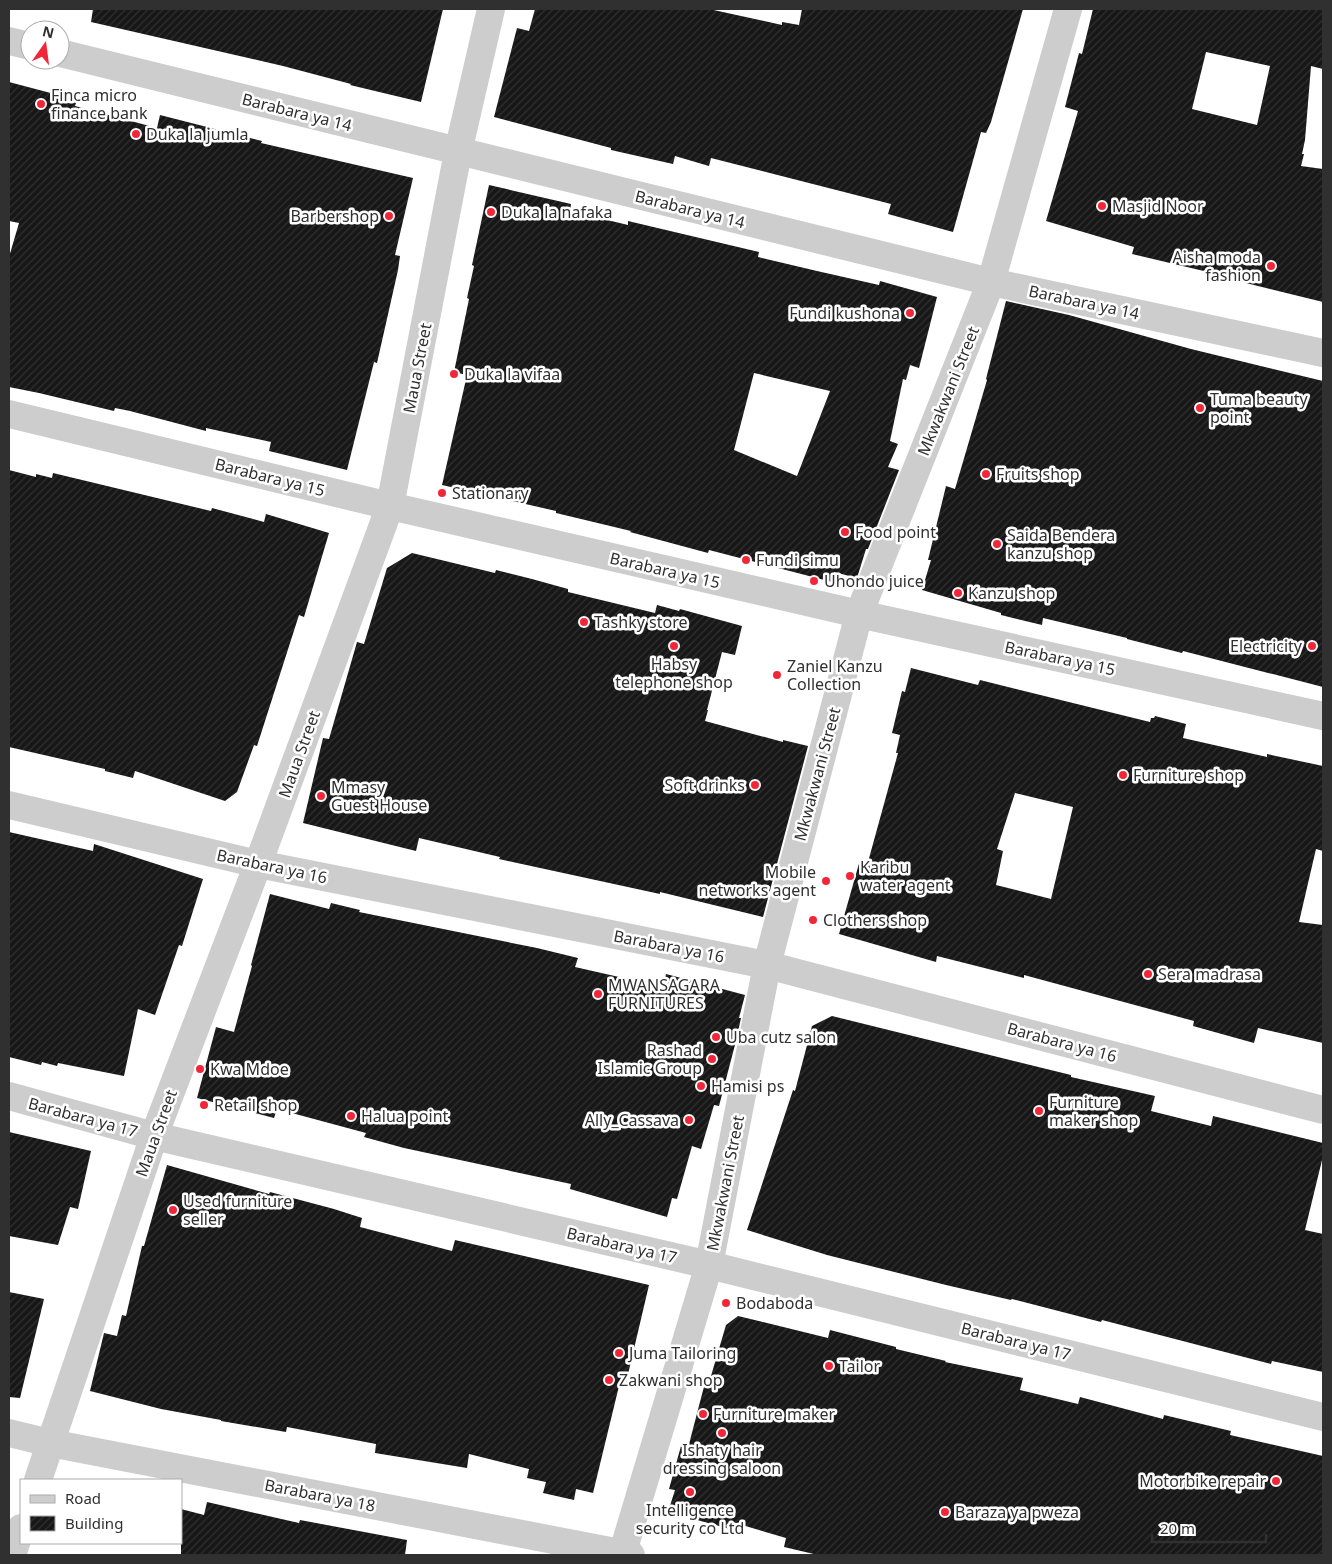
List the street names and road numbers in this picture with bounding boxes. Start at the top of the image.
street label: Barabara ya 14 [240,88,354,136]
street label: Barabara ya 14 [633,185,747,233]
street label: Barabara ya 14 [1027,280,1141,324]
street label: Maua Street [398,321,437,415]
street label: Mkwakwani Street [912,323,984,459]
street label: Barabara ya 15 [213,453,327,501]
street label: Barabara ya 15 [608,547,722,593]
street label: Barabara ya 15 [1003,636,1117,680]
street label: Mkwakwani Street [789,705,845,843]
street label: Maua Street [273,707,325,801]
street label: Barabara ya 16 [215,844,329,888]
street label: Barabara ya 16 [612,924,726,968]
street label: Barabara ya 16 [1005,1017,1119,1067]
street label: Maua Street [130,1086,182,1180]
street label: Barabara ya 17 [26,1092,140,1142]
street label: Mkwakwani Street [701,1113,749,1253]
street label: Barabara ya 17 [565,1222,679,1268]
street label: Barabara ya 17 [959,1317,1073,1365]
street label: Barabara ya 18 [263,1473,377,1517]

